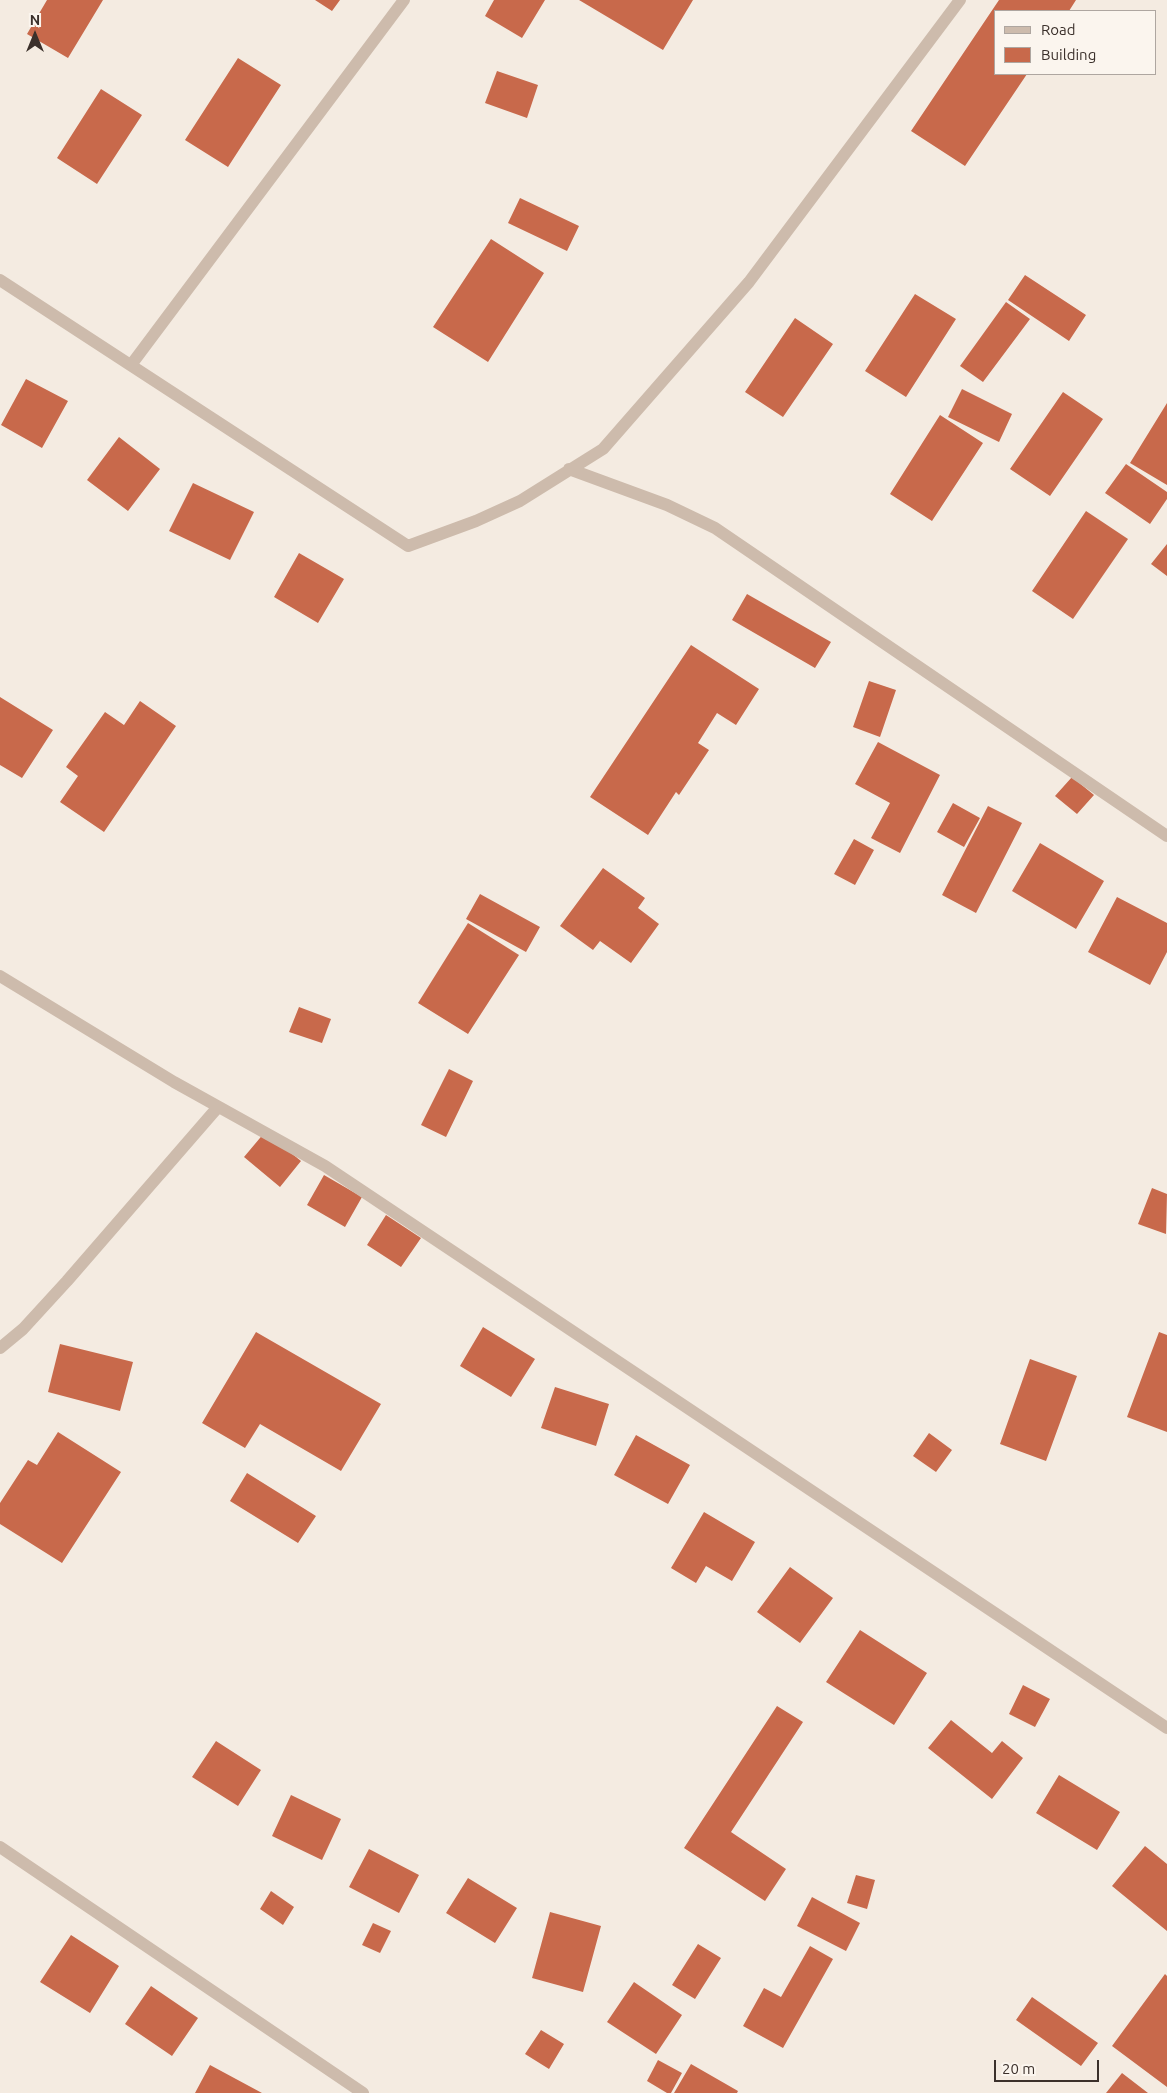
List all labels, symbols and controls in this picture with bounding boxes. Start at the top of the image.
north arrow [10,10,60,60]
legend [994,10,1157,75]
text: N [30,12,40,28]
text: Road [1041,21,1076,38]
text: Building [1041,46,1096,63]
scale bar [997,2050,1102,2082]
text: 20 m [1002,2060,1035,2077]

